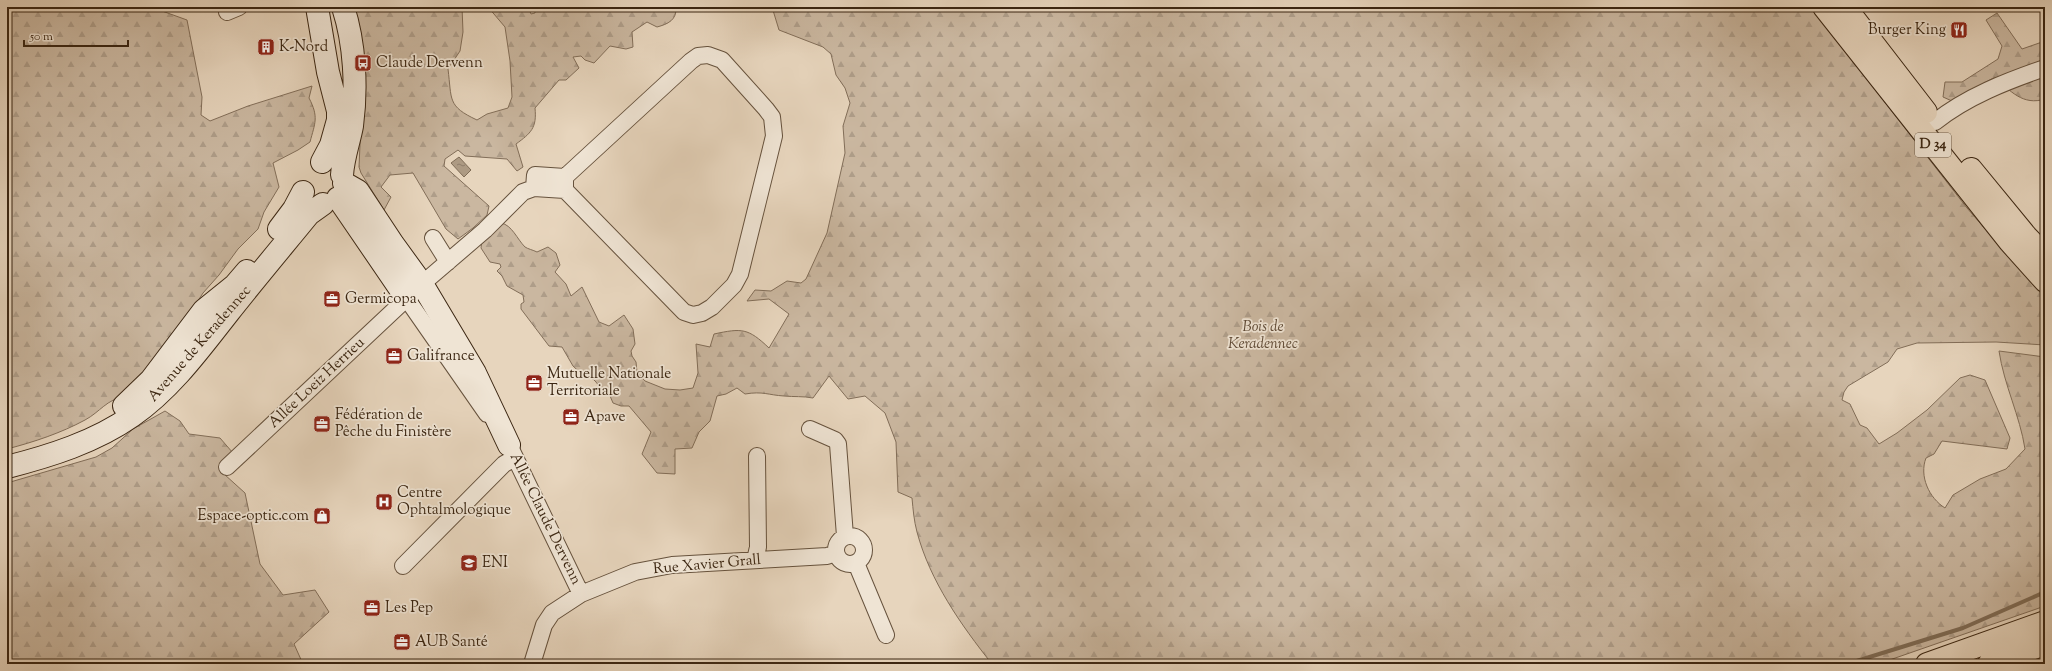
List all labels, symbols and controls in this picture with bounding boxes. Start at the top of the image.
place label: Burger King [1868,20,1946,41]
restaurant icon: Burger King [1949,20,1969,40]
scale bar [24,22,128,48]
text: 50 m [29,28,53,46]
building icon: K-Nord [256,37,276,57]
place label: K-Nord [279,37,329,58]
bus stop icon: Claude Dervenn [353,53,373,73]
place label: Claude Dervenn [376,53,483,74]
road number: D 34 [1915,133,1951,157]
street label: Avenue de Keradennec [144,281,257,407]
office icon: Germicopa [322,289,342,309]
place label: Germicopa [345,289,417,310]
park label: Bois de Keradennec [1228,317,1298,355]
street label: Allée Loeiz Herrieu [264,333,370,433]
office icon: Galifrance [384,346,404,366]
place label: Galifrance [407,346,475,367]
place label: Mutuelle Nationale Territoriale [547,364,671,402]
office icon: Mutuelle Nationale Territoriale [524,373,544,393]
place label: Fédération de Pêche du Finistère [335,405,452,443]
office icon: Apave [561,407,581,427]
place label: Apave [584,407,625,428]
office icon: Fédération de Pêche du Finistère [312,414,332,434]
street label: Allée Claude Dervenn [504,450,586,589]
place label: Centre Ophtalmologique [397,483,511,521]
hospital icon: Centre Ophtalmologique [374,492,394,512]
place label: Espace-optic.com [197,506,310,527]
shop icon: Espace-optic.com [312,506,332,526]
street label: Rue Xavier Grall [652,550,762,580]
school or university icon: ENI [459,553,479,573]
place label: ENI [482,553,508,574]
office icon: Les Pep [362,598,382,618]
place label: Les Pep [385,598,433,619]
office icon: AUB Santé [392,632,412,652]
place label: AUB Santé [415,632,488,653]

